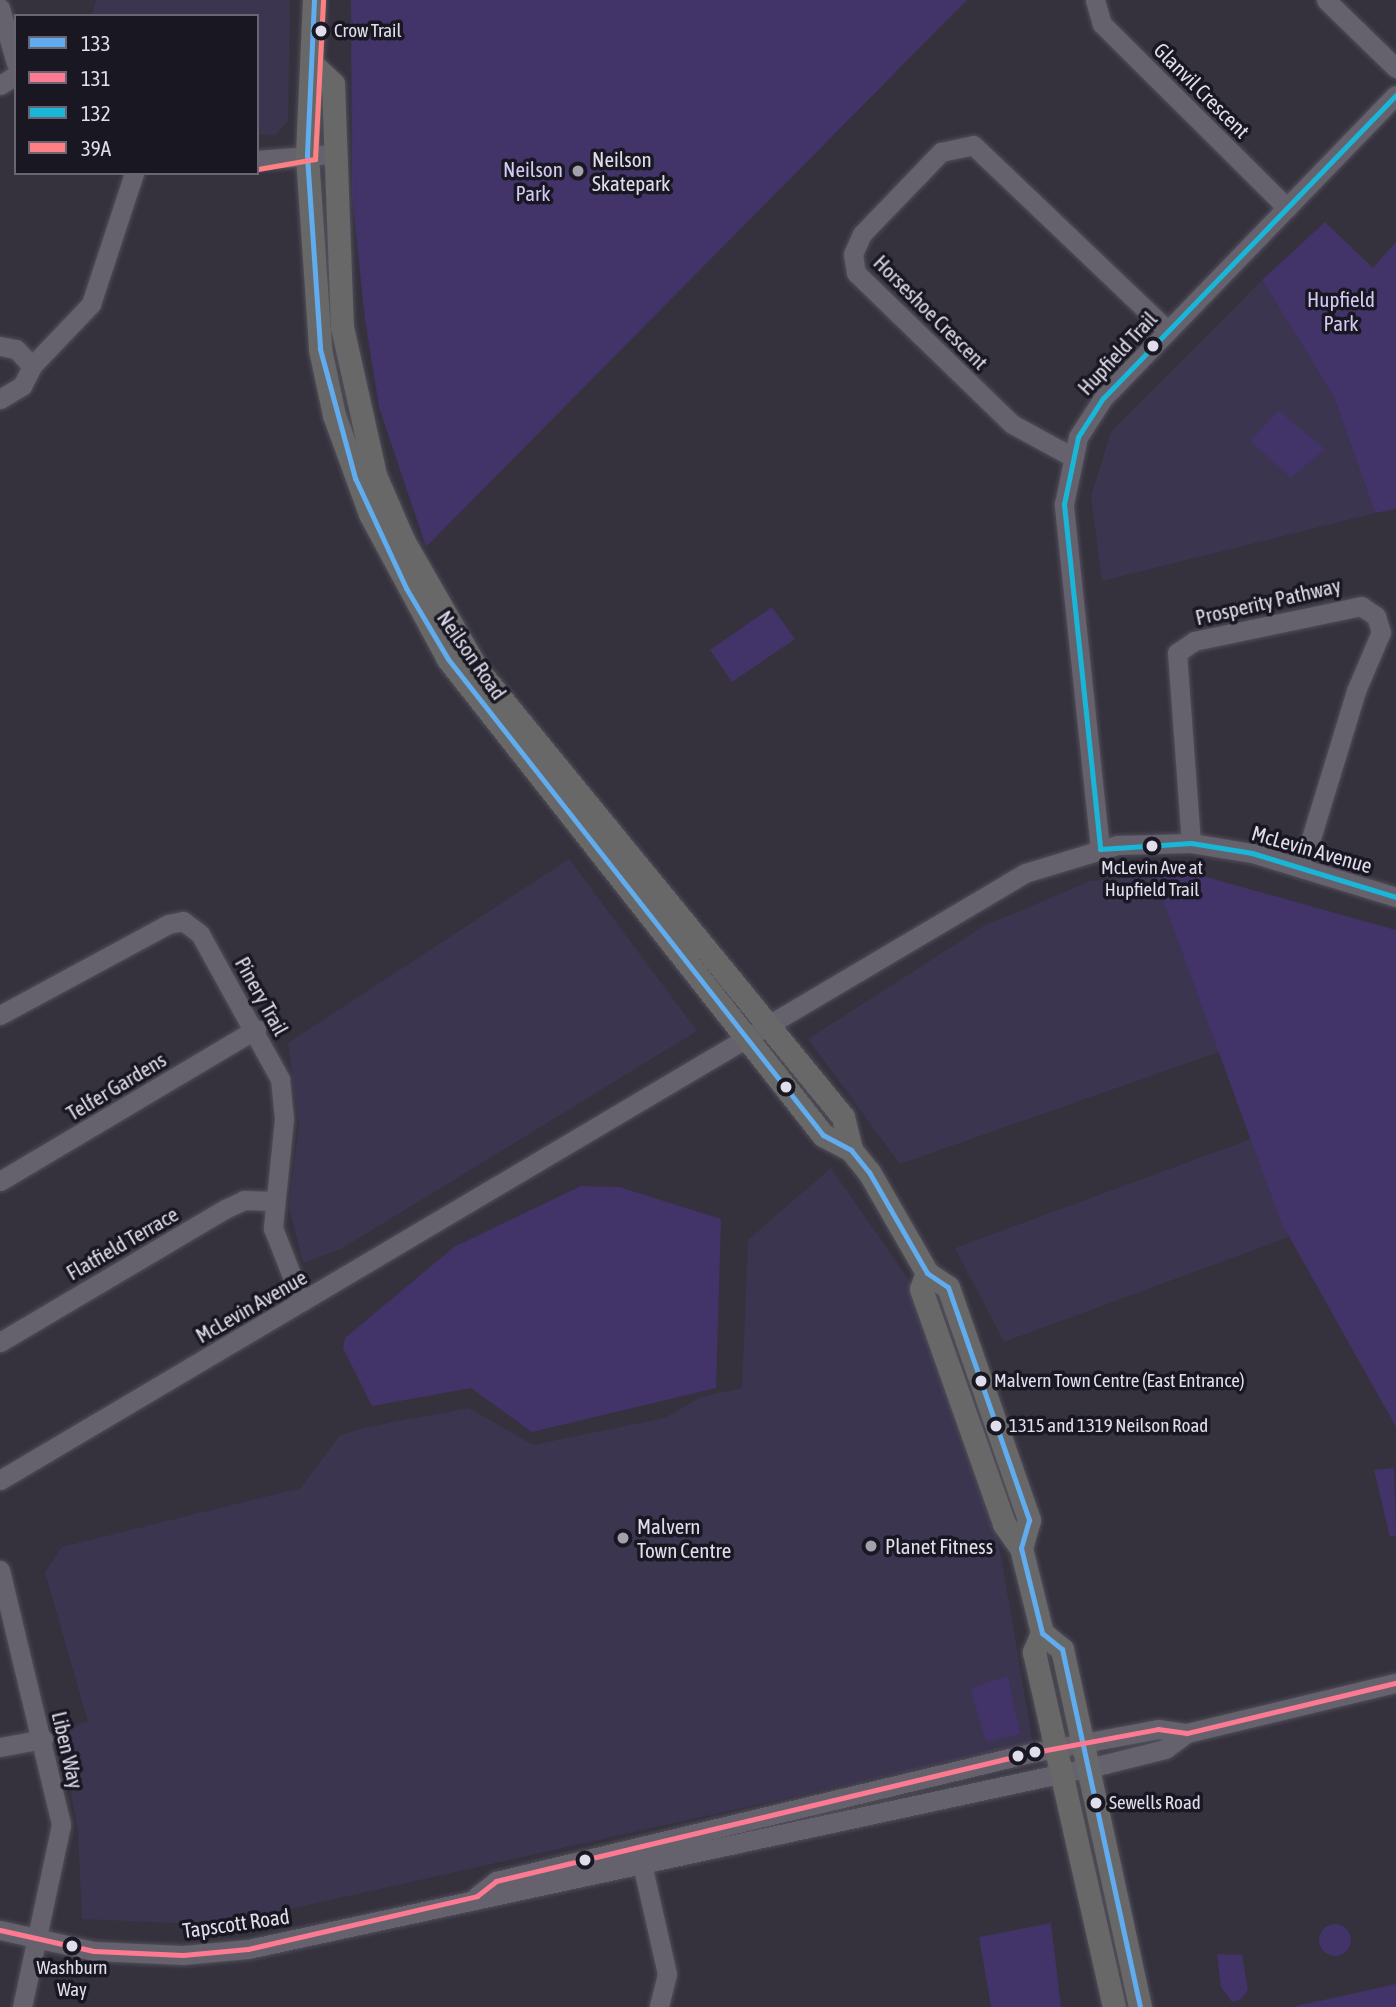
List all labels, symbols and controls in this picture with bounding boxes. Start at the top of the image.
legend [14,14,259,175]
place label: Crow Trail [334,20,402,42]
marker: Crow Trail [314,24,328,38]
text: 133 [81,31,111,55]
street label: Glanvil Crescent [1149,37,1255,143]
text: 131 [81,66,111,90]
text: 132 [81,101,111,125]
text: 39A [81,136,111,160]
place label: Neilson Skatepark [592,146,670,196]
park label: Neilson Park [503,156,563,206]
marker: Neilson Skatepark [570,163,586,179]
street label: Horseshoe Crescent [869,250,993,374]
park label: Hupfield Park [1307,286,1375,336]
street label: Hupfield Trail [1072,306,1162,400]
unlabelled marker [1146,339,1160,353]
street label: Prosperity Pathway [1193,572,1343,630]
street label: Neilson Road [432,606,512,704]
street label: McLevin Avenue [1249,820,1375,878]
marker: McLevin Ave at Hupfield Trail [1145,839,1159,853]
place label: McLevin Ave at Hupfield Trail [1101,857,1203,901]
street label: Pinery Trail [230,952,294,1040]
street label: Telfer Gardens [62,1046,170,1126]
unlabelled marker [779,1080,793,1094]
street label: Flatfield Terrace [62,1201,182,1285]
street label: McLevin Avenue [191,1264,311,1348]
place label: Malvern Town Centre (East Entrance) [994,1370,1244,1392]
marker: Malvern Town Centre (East Entrance) [974,1374,988,1388]
place label: 1315 and 1319 Neilson Road [1009,1415,1208,1437]
marker: 1315 and 1319 Neilson Road [989,1419,1003,1433]
place label: Malvern Town Centre [637,1513,731,1563]
marker: Malvern Town Centre [615,1530,631,1546]
place label: Planet Fitness [885,1533,993,1559]
marker: Planet Fitness [863,1538,879,1554]
street label: Liben Way [47,1709,89,1791]
unlabelled marker [1028,1745,1042,1759]
unlabelled marker [1011,1749,1025,1763]
place label: Sewells Road [1109,1792,1201,1814]
marker: Sewells Road [1089,1796,1103,1810]
unlabelled marker [578,1853,592,1867]
street label: Tapscott Road [181,1903,291,1943]
marker: Washburn Way [65,1939,79,1953]
place label: Washburn Way [37,1957,107,2001]

